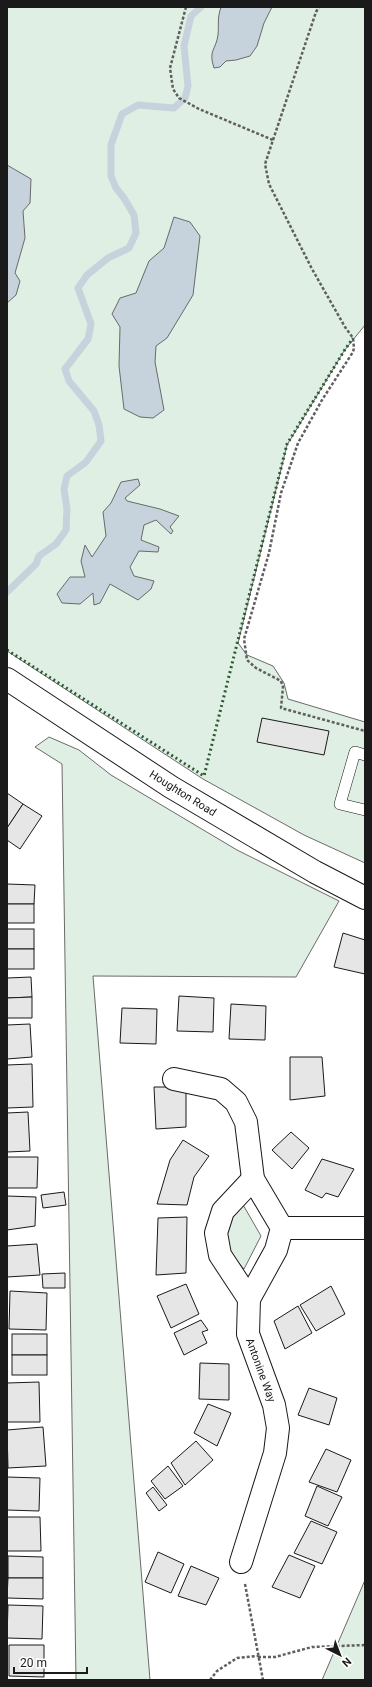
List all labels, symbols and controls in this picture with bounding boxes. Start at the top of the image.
street label: Houghton Road [147,768,219,819]
street label: Antonine Way [243,1336,278,1405]
north arrow [320,1635,360,1675]
scale bar [14,1649,87,1675]
text: N [339,1655,354,1670]
text: 20 m [20,1656,47,1670]

